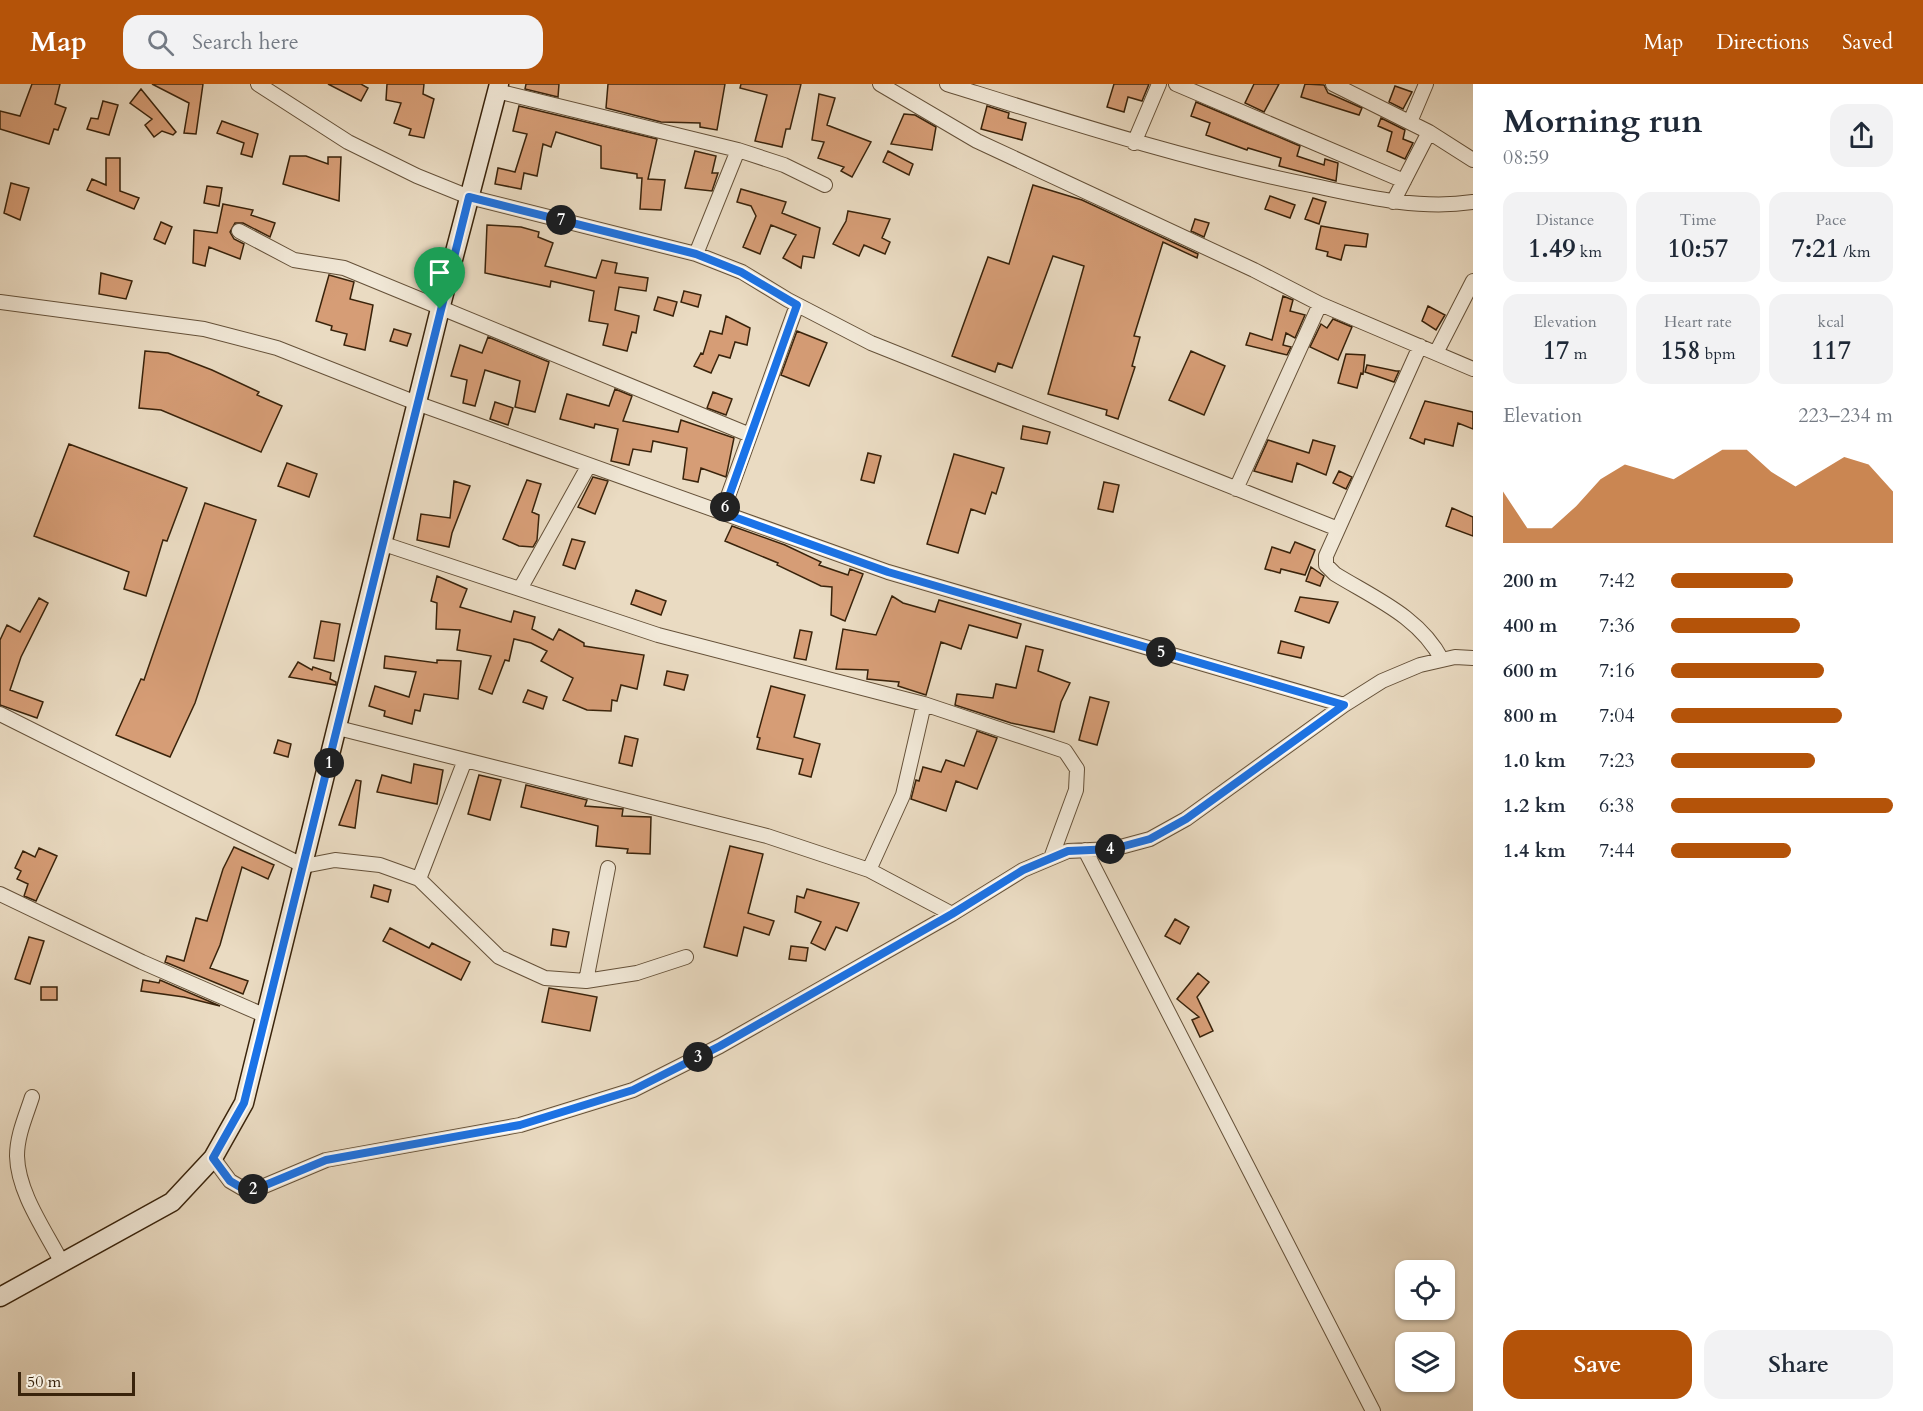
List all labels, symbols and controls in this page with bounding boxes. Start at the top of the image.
search box [123,15,543,69]
text: Map [30,23,87,61]
icon: search [144,26,177,59]
text: Search here [192,27,299,57]
text: Map [1643,28,1683,57]
text: Directions [1716,28,1809,57]
text: Saved [1842,28,1893,57]
text: Morning run [1503,99,1703,144]
button: share [1830,104,1893,167]
text: 08:59 [1503,144,1549,171]
pin: 7 [546,205,576,235]
text: 7 [557,209,565,231]
text: Distance [1536,209,1594,231]
text: Time [1679,209,1717,231]
text: Pace [1816,209,1846,231]
text: 1.49 [1528,231,1576,266]
text: 10:57 [1668,231,1728,266]
text: 7:21 [1791,231,1839,266]
text: km [1576,241,1602,263]
text: /km [1839,241,1871,263]
pin [414,247,465,309]
icon: arrive [423,256,456,289]
text: Elevation [1533,311,1597,333]
text: Heart rate [1664,311,1732,333]
text: kcal [1818,311,1844,333]
text: 17 [1543,333,1569,368]
text: 158 [1661,333,1701,368]
text: 117 [1811,333,1851,368]
text: m [1569,343,1587,365]
text: bpm [1701,343,1735,365]
text: Elevation [1503,402,1582,429]
text: 223–234 m [1798,402,1893,429]
pin: 6 [710,492,740,522]
text: 6 [721,496,729,518]
text: 200 m [1503,567,1558,594]
text: 7:42 [1599,567,1635,594]
text: 400 m [1503,612,1558,639]
text: 7:36 [1599,612,1635,639]
pin: 5 [1146,637,1176,667]
text: 5 [1157,641,1165,663]
text: 600 m [1503,657,1558,684]
text: 7:16 [1599,657,1635,684]
text: 800 m [1503,702,1558,729]
text: 7:04 [1599,702,1635,729]
text: 1.0 km [1503,747,1566,774]
text: 7:23 [1599,747,1635,774]
pin: 1 [314,748,344,778]
text: 1 [325,752,333,774]
text: 1.2 km [1503,792,1566,819]
text: 6:38 [1599,792,1635,819]
pin: 4 [1095,834,1125,864]
text: 1.4 km [1503,837,1566,864]
text: 7:44 [1599,837,1635,864]
text: 4 [1106,838,1114,860]
pin: 3 [683,1042,713,1072]
text: 3 [694,1046,702,1068]
pin: 2 [238,1174,268,1204]
text: 2 [249,1178,257,1200]
map controls [1395,1260,1455,1392]
button: locate [1395,1260,1455,1320]
button: Save [1503,1330,1692,1399]
button: Share [1704,1330,1893,1399]
button: layers [1395,1332,1455,1392]
scale bar [18,1369,135,1396]
text: 50 m [27,1371,61,1393]

